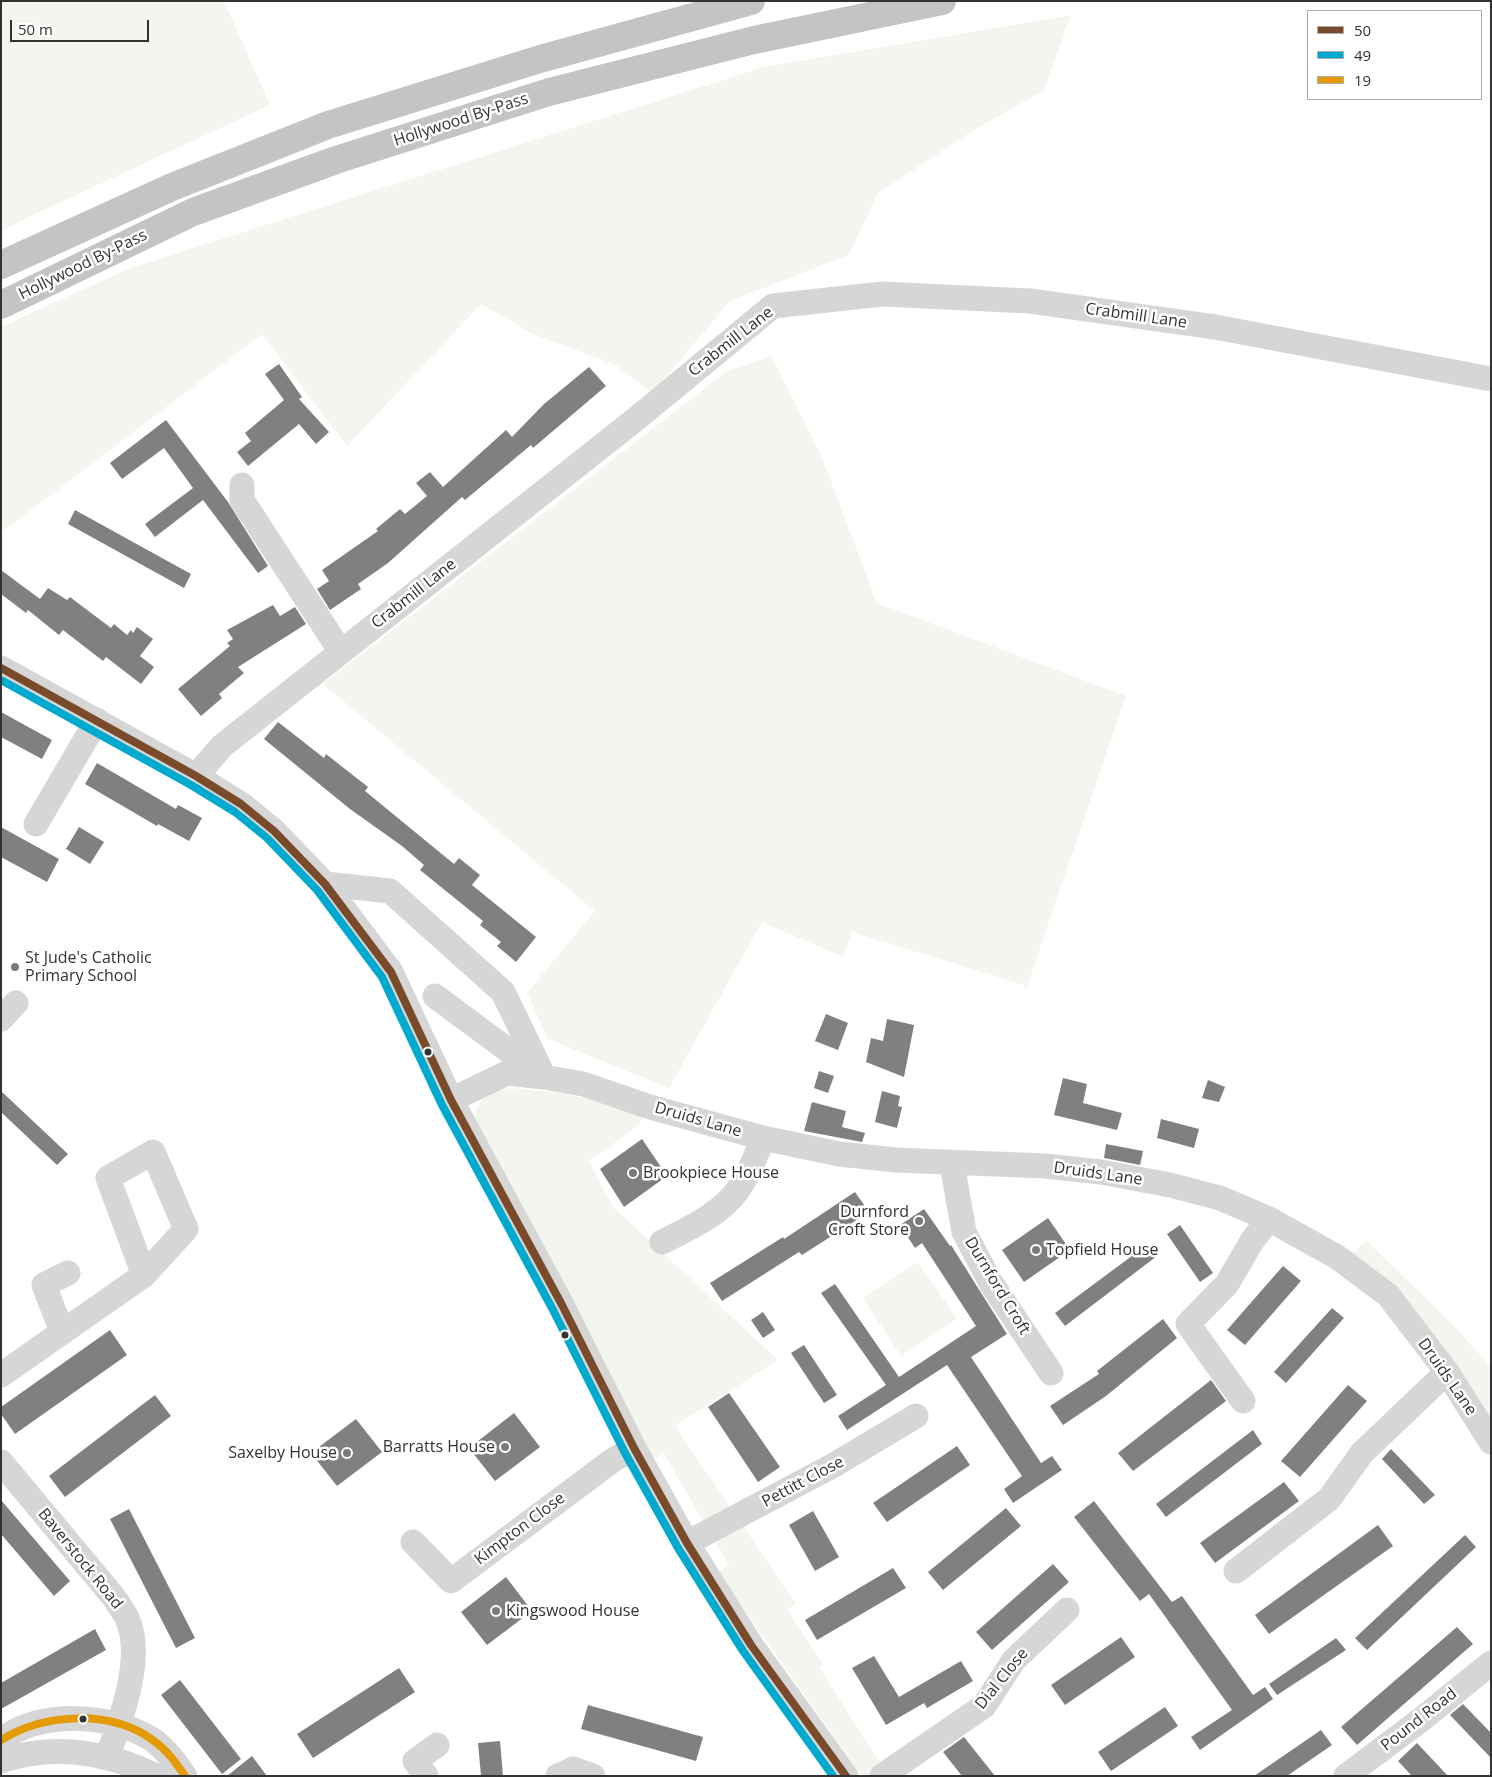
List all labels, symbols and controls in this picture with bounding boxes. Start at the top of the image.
scale bar [12,10,151,42]
legend [1307,10,1482,100]
text: 50 m [18,19,53,39]
text: 50 [1354,20,1371,40]
text: 49 [1354,45,1371,65]
text: 19 [1354,70,1371,90]
street label: Hollywood By-Pass [391,89,531,151]
street label: Hollywood By-Pass [16,226,150,304]
street label: Crabmill Lane [1084,299,1188,333]
street label: Crabmill Lane [685,303,777,381]
street label: Crabmill Lane [368,555,460,633]
place label: St Jude's Catholic Primary School [25,948,152,986]
marker: St Jude's Catholic Primary School [9,961,21,973]
unlabelled marker [423,1047,433,1057]
street label: Druids Lane [652,1098,744,1142]
street label: Druids Lane [1052,1158,1144,1190]
place label: Brookpiece House [643,1163,779,1183]
marker: Brookpiece House [627,1167,639,1179]
place label: Durnford Croft Store [828,1202,909,1240]
marker: Durnford Croft Store [913,1215,925,1227]
street label: Durnford Croft [960,1234,1034,1338]
place label: Topfield House [1046,1240,1158,1260]
marker: Topfield House [1030,1244,1042,1256]
unlabelled marker [560,1330,570,1340]
street label: Druids Lane [1413,1335,1481,1419]
place label: Barratts House [383,1437,495,1457]
marker: Barratts House [499,1441,511,1453]
place label: Saxelby House [228,1443,337,1463]
marker: Saxelby House [341,1447,353,1459]
street label: Pettitt Close [759,1452,847,1512]
street label: Kimpton Close [471,1489,569,1569]
street label: Baverstock Road [33,1505,127,1613]
place label: Kingswood House [506,1601,639,1621]
marker: Kingswood House [490,1605,502,1617]
street label: Dial Close [972,1645,1032,1713]
street label: Pound Road [1377,1684,1461,1756]
unlabelled marker [78,1714,88,1724]

